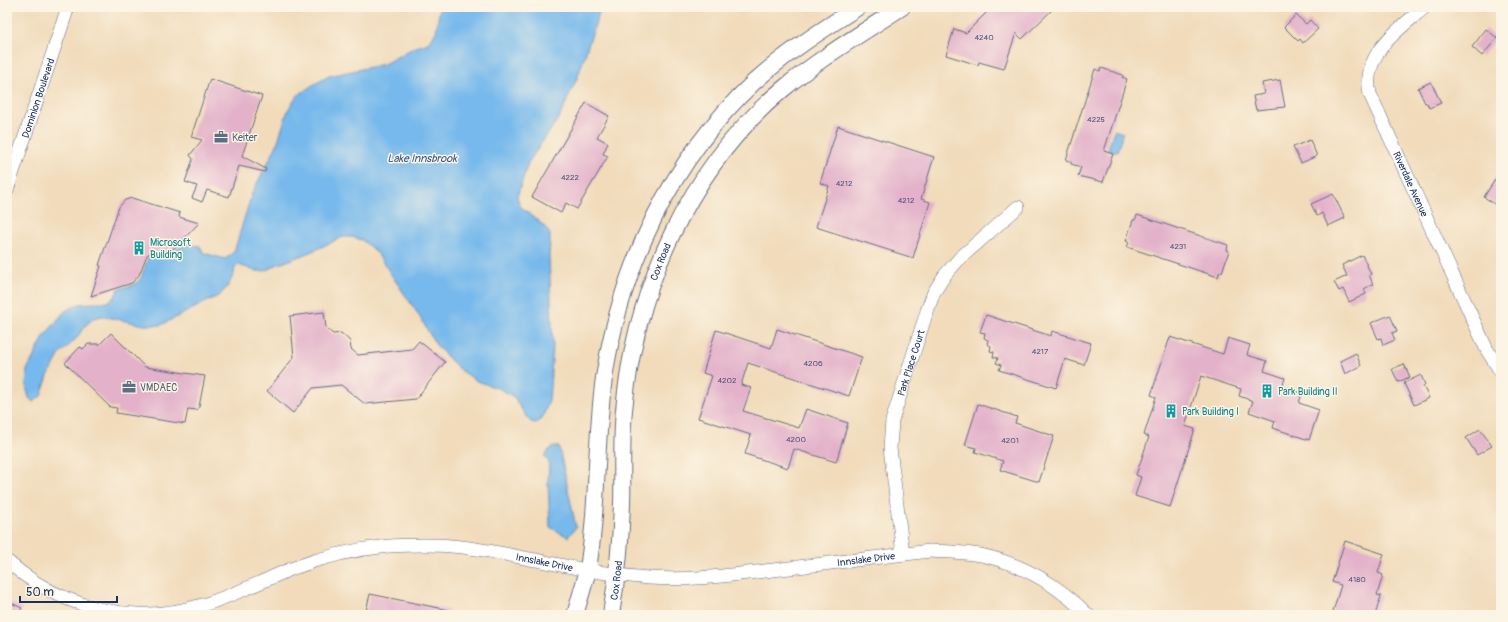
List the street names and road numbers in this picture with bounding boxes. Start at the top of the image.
street label: Dominion Boulevard [20,57,58,140]
street label: Riverdale Avenue [1390,150,1430,219]
street label: Cox Road [648,241,674,282]
street label: Park Place Court [895,328,928,398]
street label: Innslake Drive [836,550,896,569]
street label: Innslake Drive [515,551,574,574]
street label: Cox Road [608,560,625,601]

